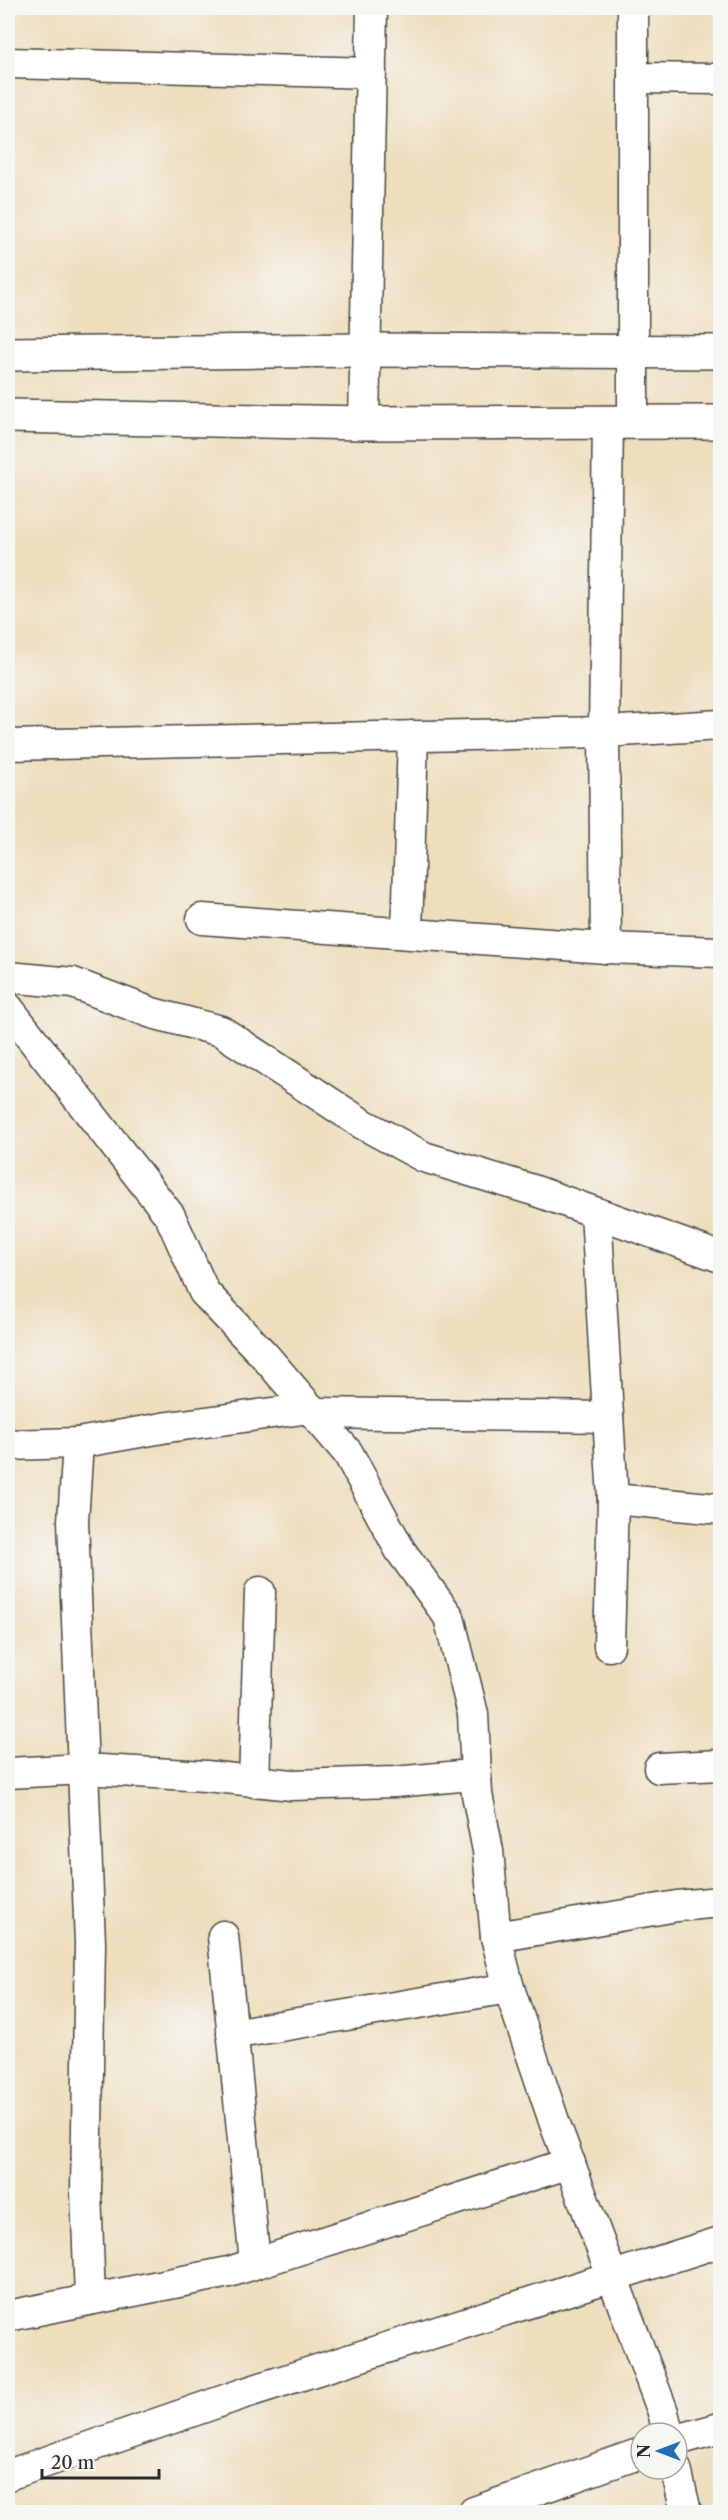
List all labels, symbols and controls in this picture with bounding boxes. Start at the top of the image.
north arrow [629,2421,689,2481]
scale bar [42,2442,159,2480]
text: N [634,2444,654,2458]
text: 20 m [51,2452,95,2474]

